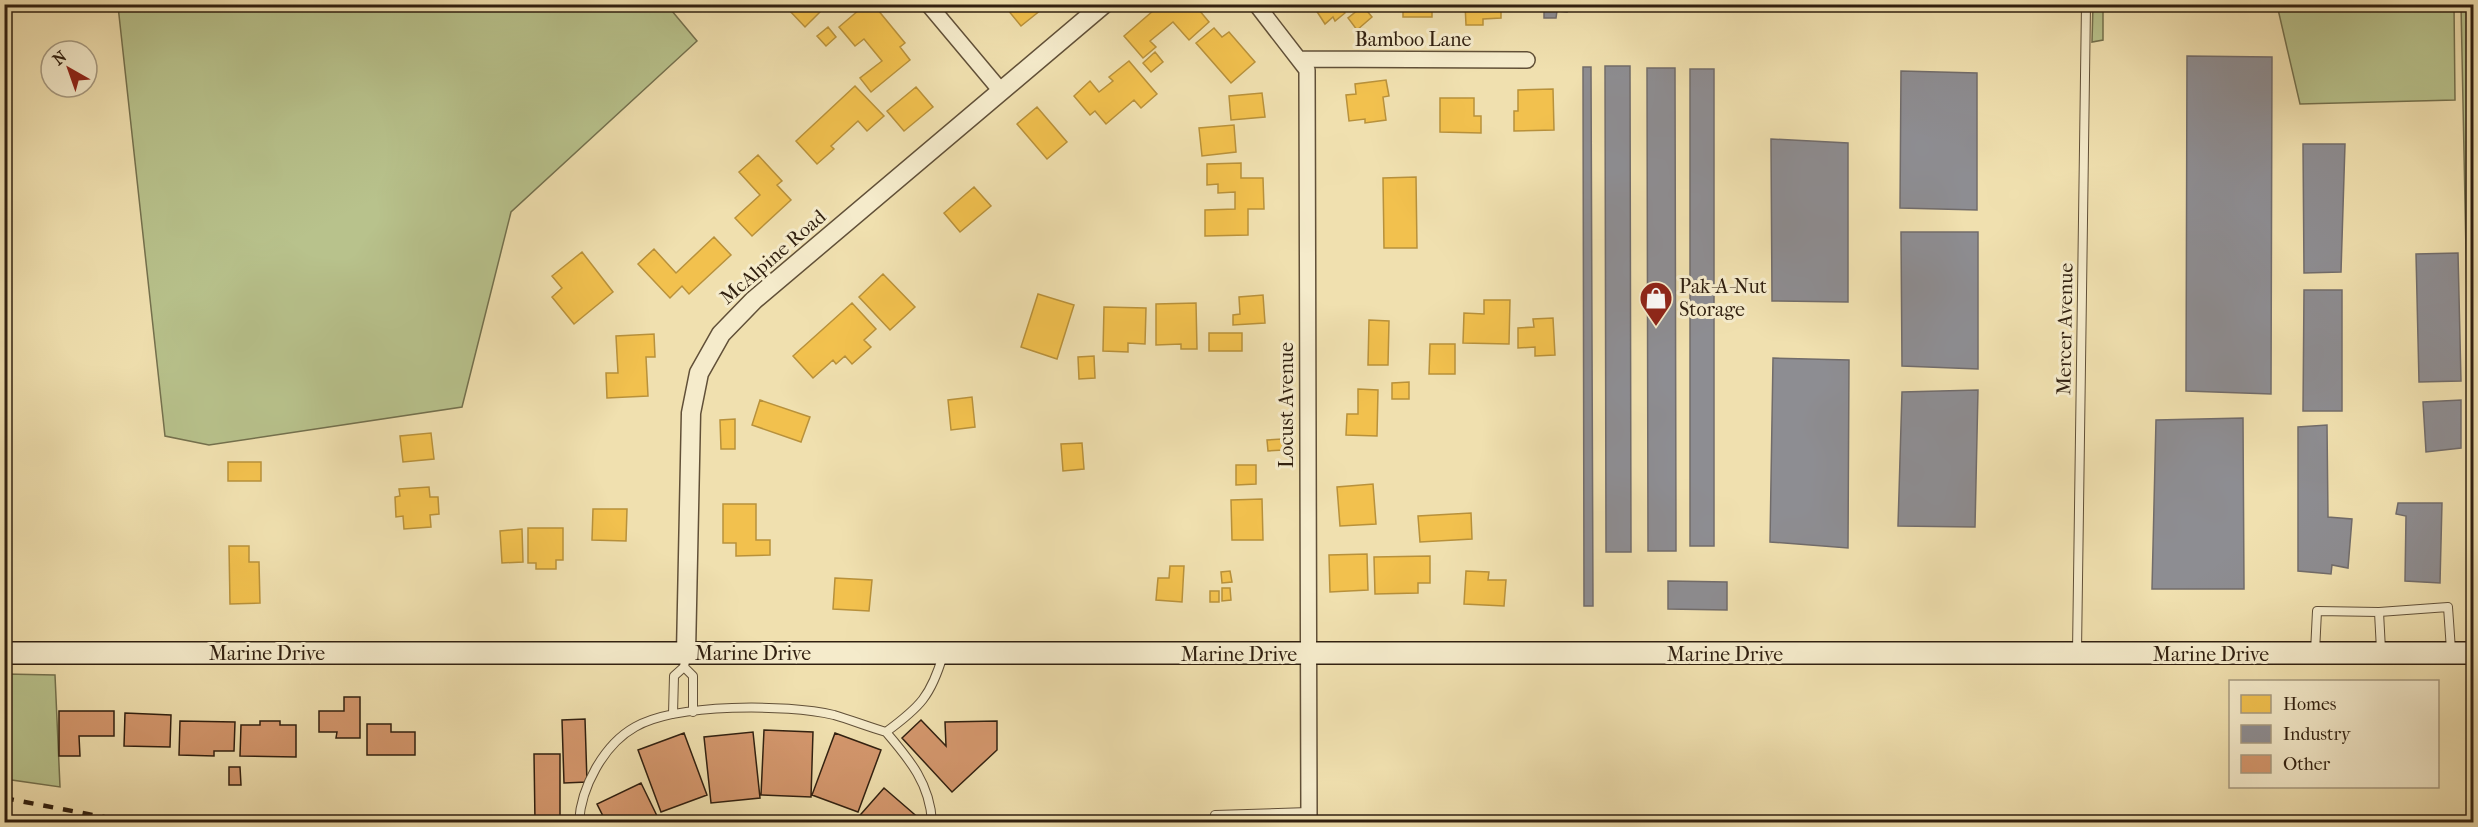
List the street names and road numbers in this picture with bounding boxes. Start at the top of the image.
street label: Bamboo Lane [1355,28,1471,51]
street label: McAlpine Road [716,204,831,309]
street label: Mercer Avenue [2052,262,2078,395]
street label: Locust Avenue [1275,342,1298,468]
street label: Marine Drive [209,642,325,665]
street label: Marine Drive [695,642,811,665]
street label: Marine Drive [1181,643,1297,666]
street label: Marine Drive [1667,643,1783,666]
street label: Marine Drive [2153,643,2269,666]

